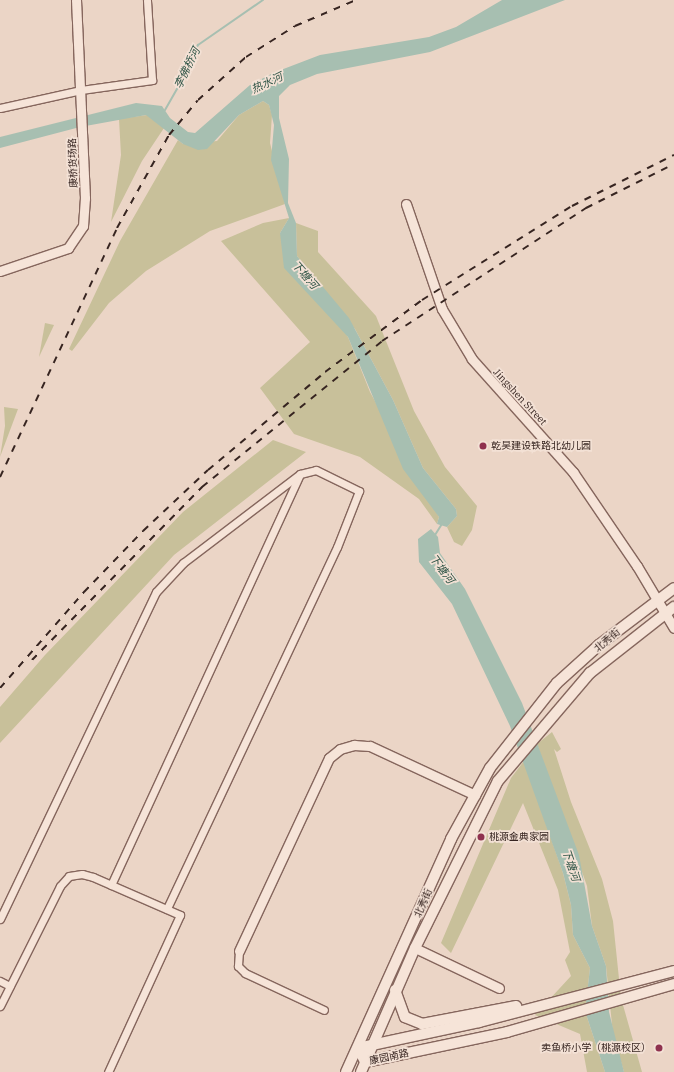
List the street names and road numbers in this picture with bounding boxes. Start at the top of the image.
street label: 康桥货场路 [66,138,80,188]
street label: Jingshen Street [491,366,549,428]
street label: 北秀街 [592,626,622,654]
street label: 北秀街 [411,887,435,919]
street label: 康园南路 [368,1047,410,1067]

